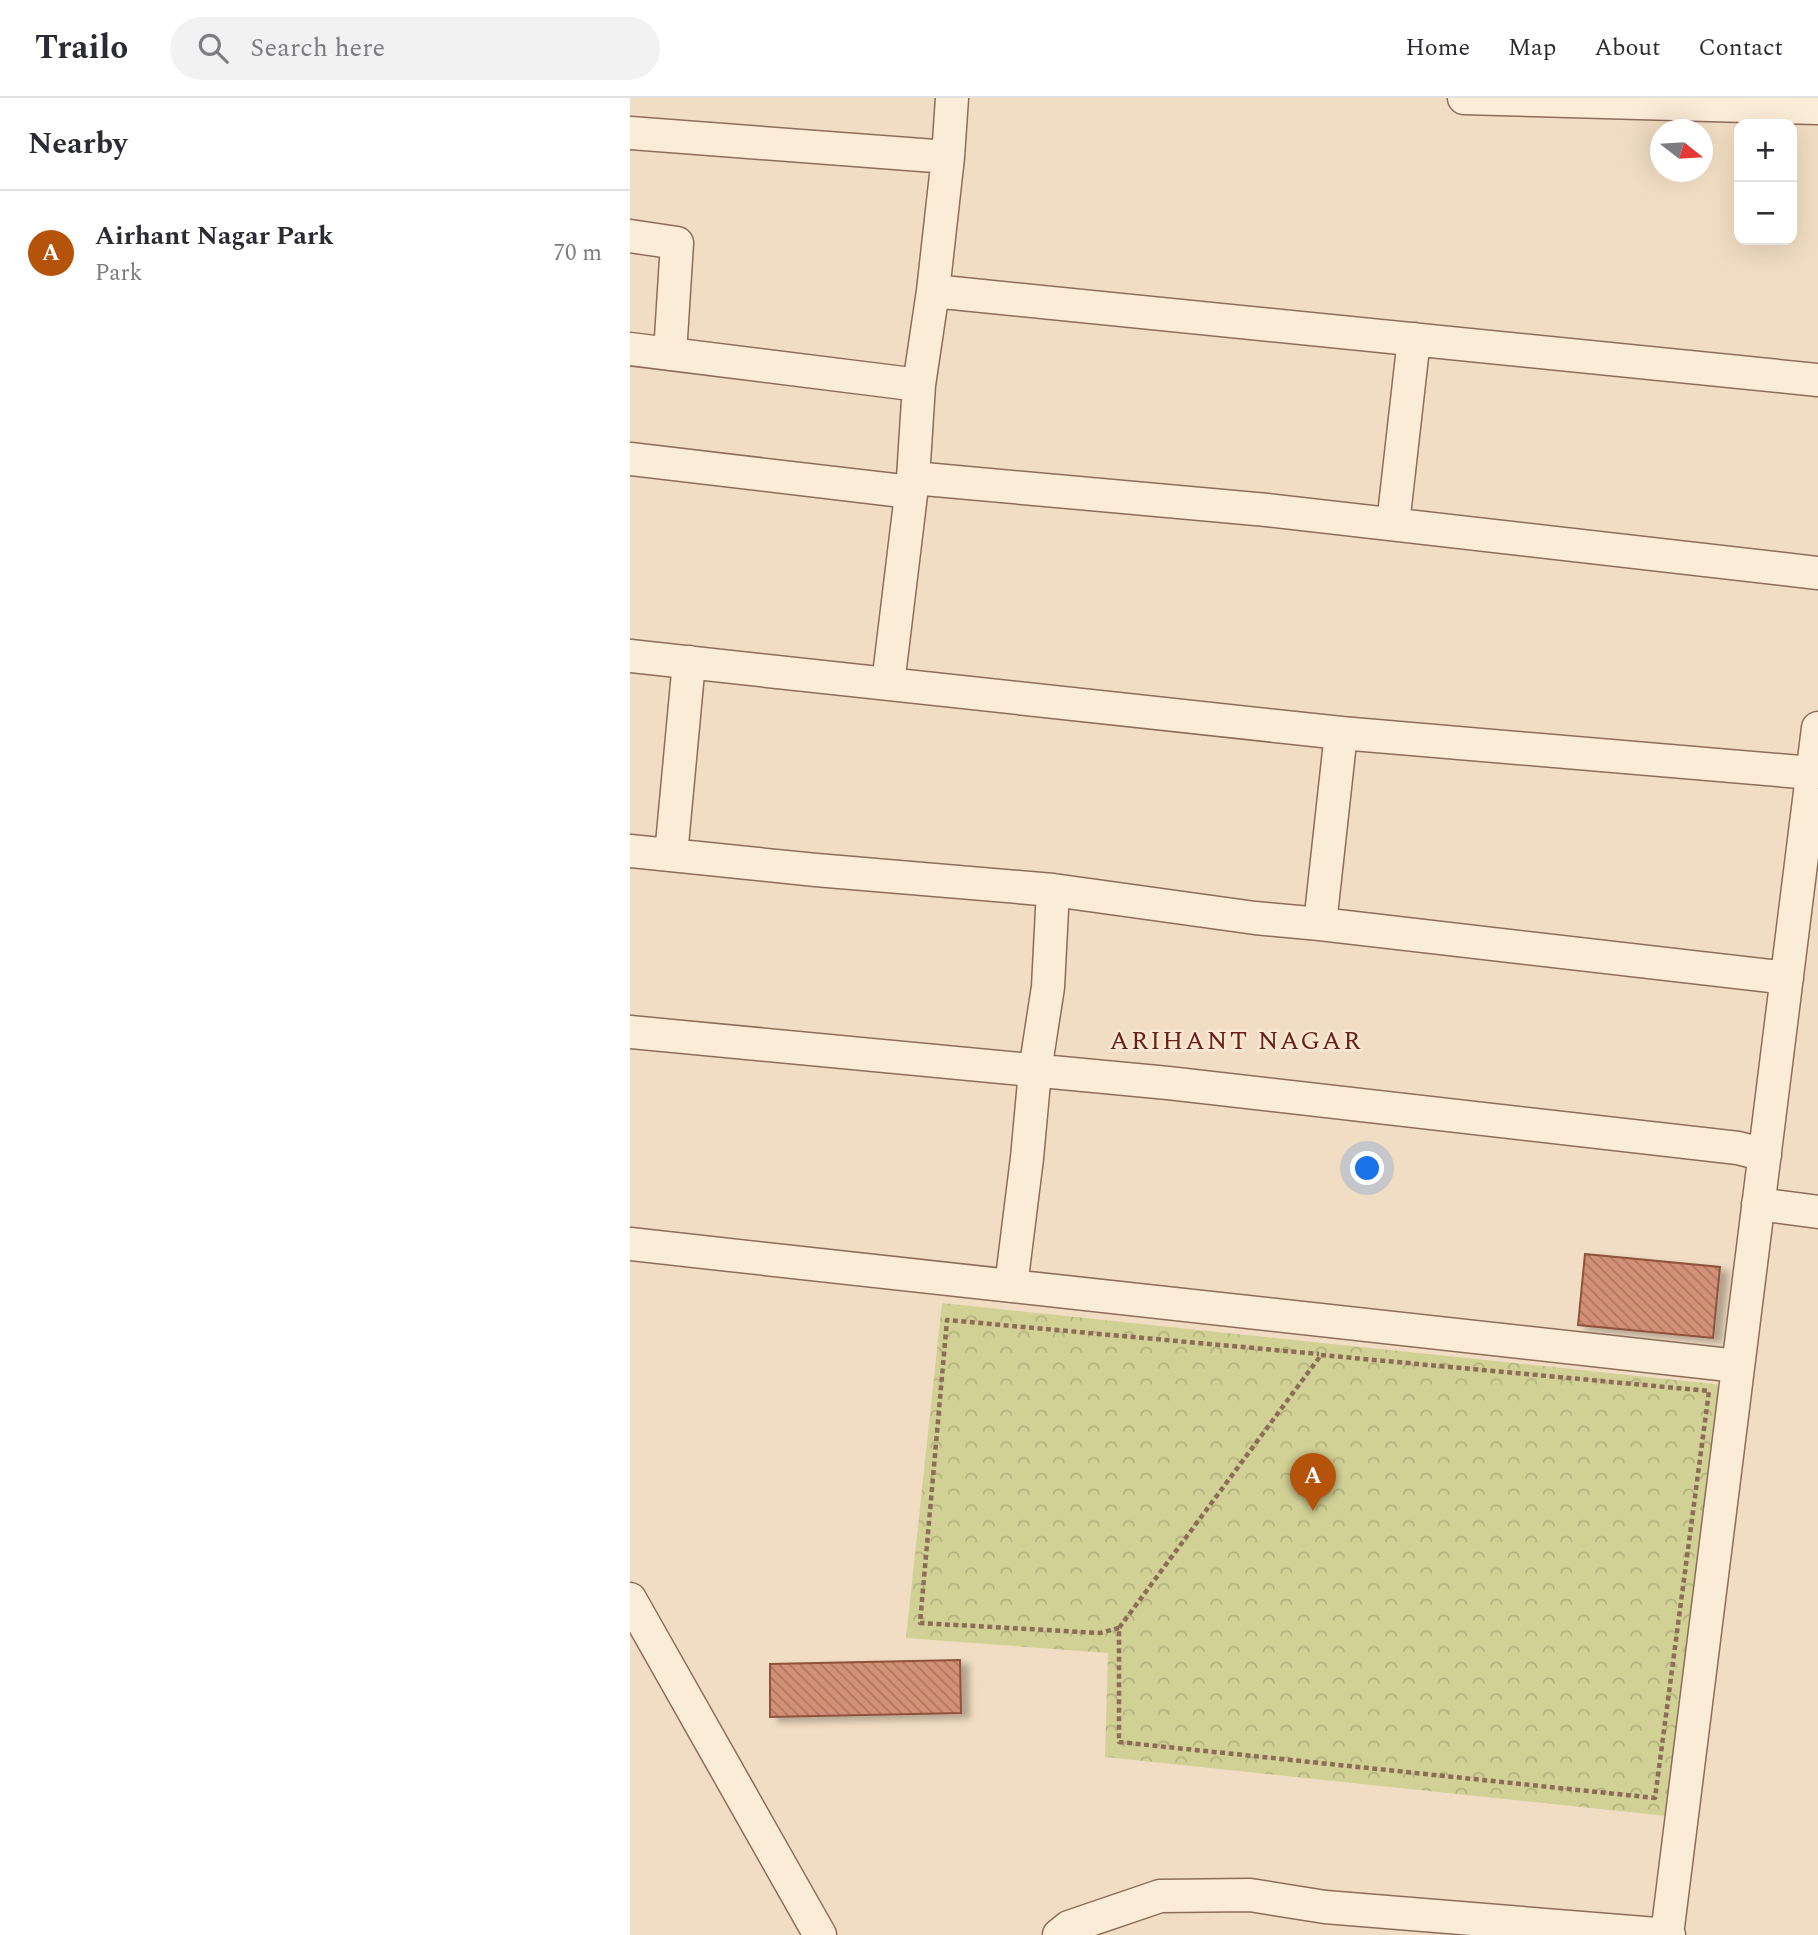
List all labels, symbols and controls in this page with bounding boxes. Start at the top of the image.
search box [170,17,660,80]
text: Trailo [35,23,128,73]
text: Search here [250,28,385,68]
icon: search [194,29,232,67]
text: Home [1405,30,1470,66]
text: Map [1508,30,1556,66]
text: About [1594,30,1660,66]
text: Contact [1698,30,1783,66]
north arrow [1650,119,1713,182]
map controls [1734,119,1797,245]
button: + [1734,119,1797,182]
text: Nearby [28,121,127,167]
button: − [1734,182,1797,245]
text: Airhant Nagar Park [95,216,334,256]
text: A [42,236,60,271]
text: 70 m [553,236,602,271]
text: Park [95,256,142,291]
district label: ARIHANT NAGAR [1109,1021,1363,1061]
your location [1350,1151,1384,1185]
pin: A [1290,1453,1336,1511]

